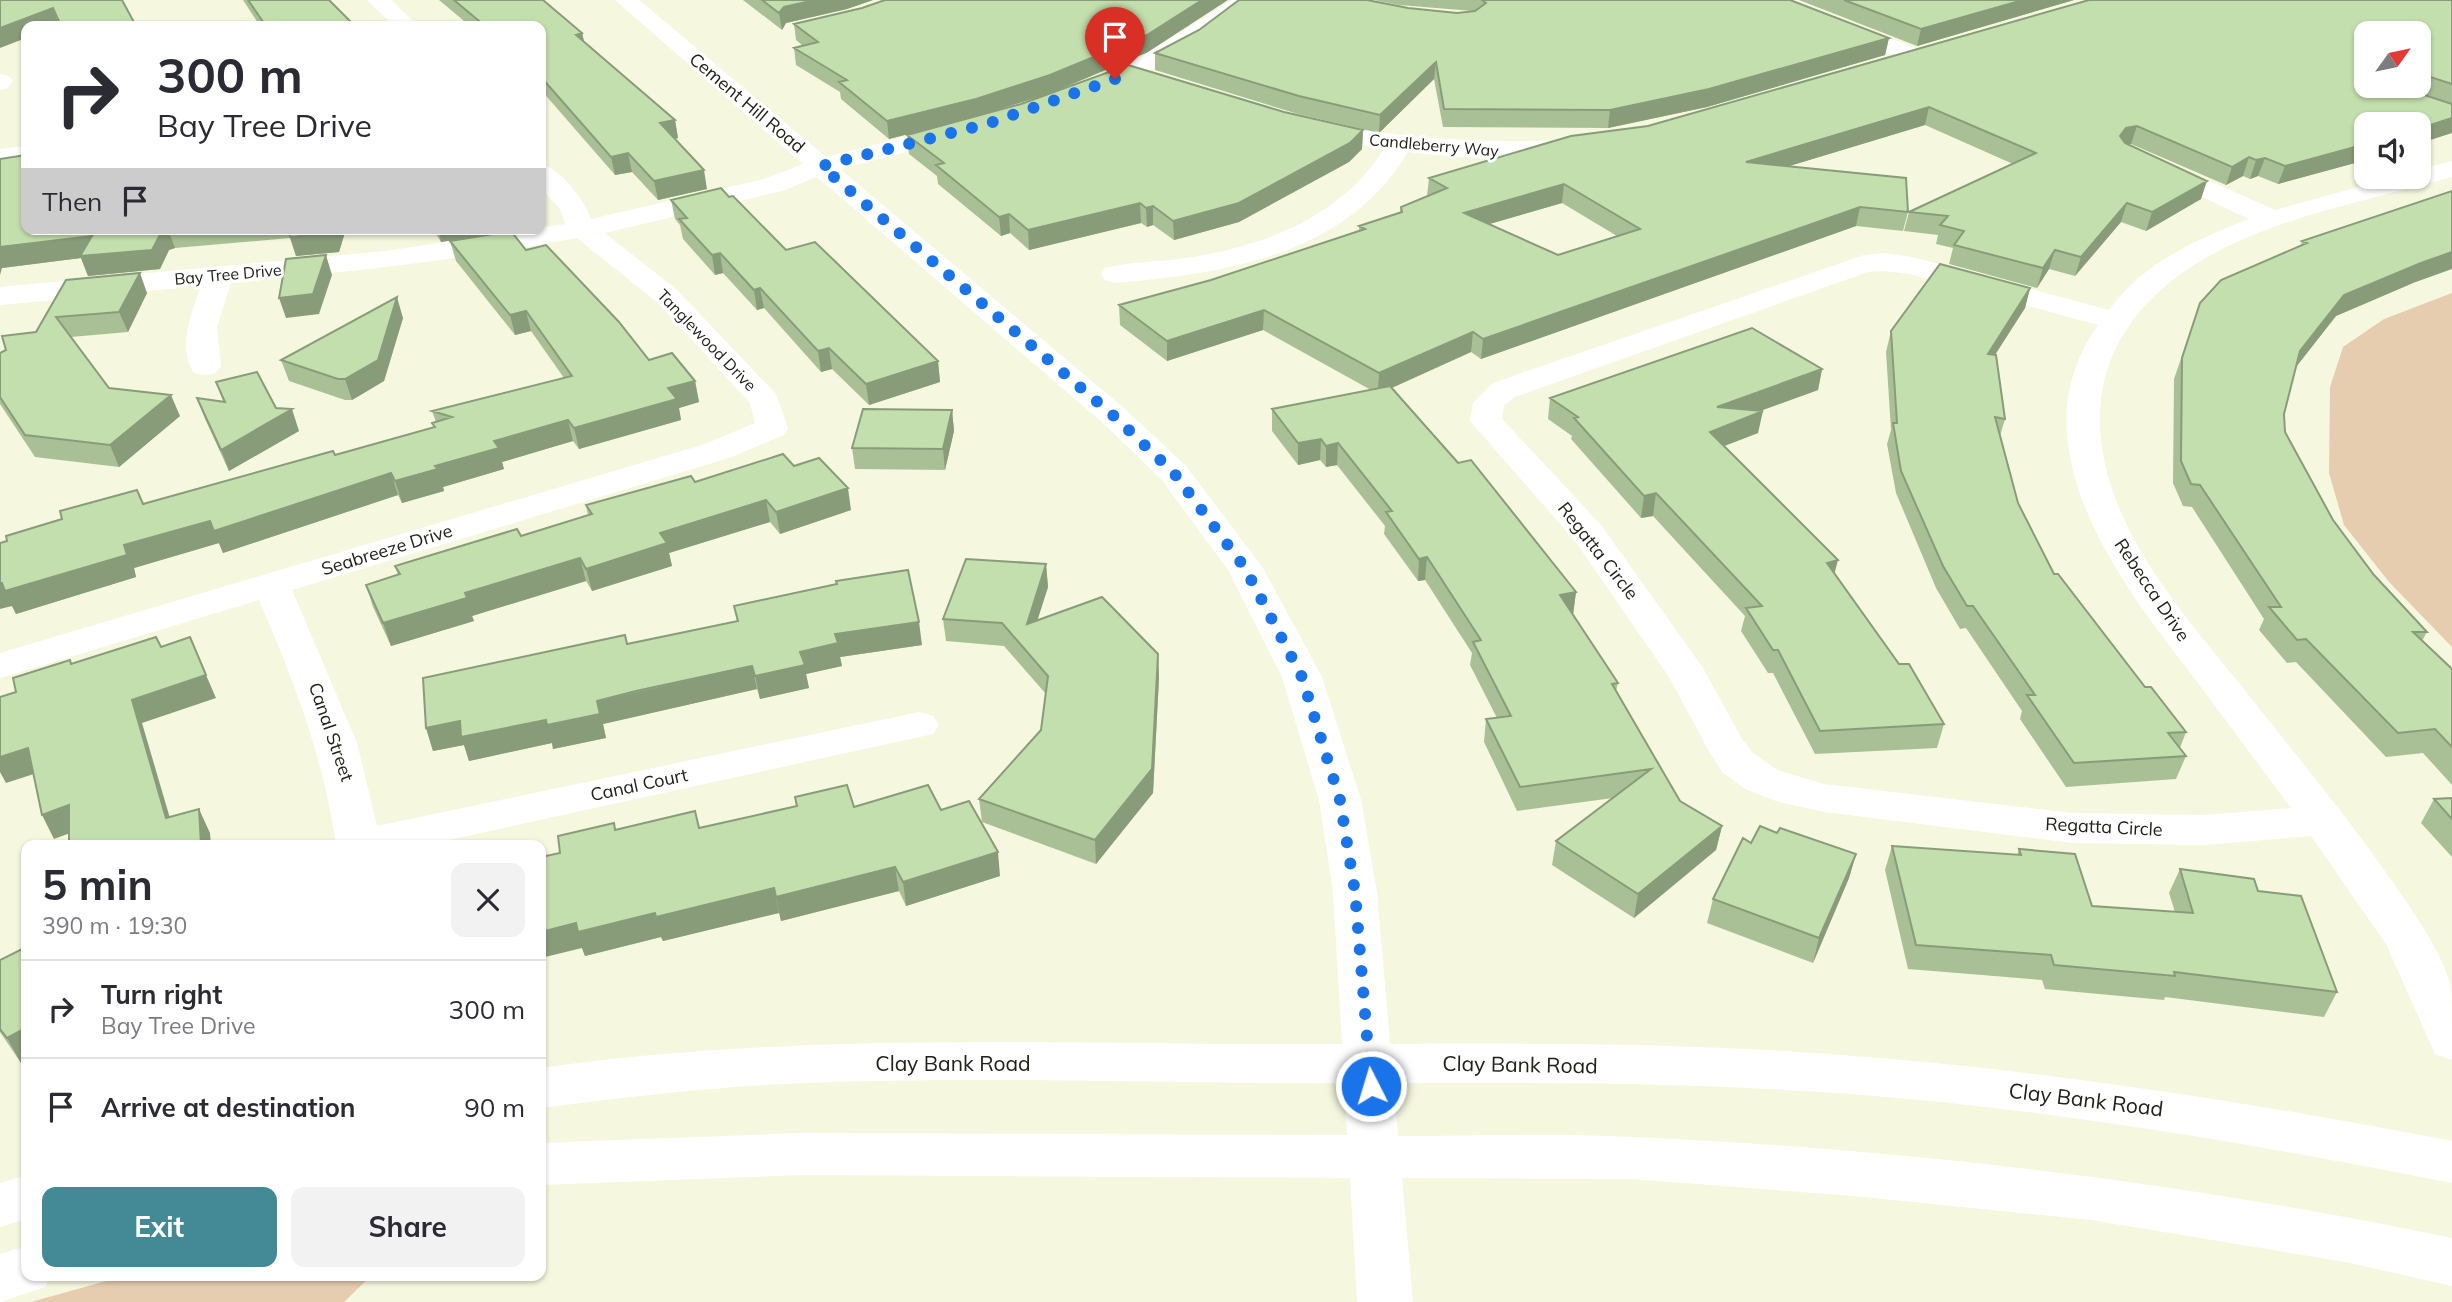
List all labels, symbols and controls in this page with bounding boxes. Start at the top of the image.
pin [1085,7,1145,79]
icon: arrive [1096,18,1134,56]
north arrow [2354,21,2431,98]
map controls [2354,21,2431,189]
text: 300 m [157,44,303,105]
street label: Cement Hill Road [685,47,810,158]
icon: right [42,49,133,140]
text: Bay Tree Drive [157,105,372,145]
button: sound [2354,112,2431,189]
street label: Candleberry Way [1369,129,1500,161]
icon: arrive [116,182,154,220]
text: Then [42,185,102,218]
street label: Bay Tree Drive [174,259,282,289]
street label: Tanglewood Drive [653,285,761,395]
street label: Regatta Circle [1553,497,1644,604]
street label: Seabreeze Drive [319,519,455,580]
street label: Rebecca Drive [2110,534,2195,646]
street label: Canal Street [304,679,359,784]
street label: Canal Court [588,763,690,806]
street label: Regatta Circle [2045,812,2163,841]
text: 5 min [42,858,153,911]
button: close [451,863,525,937]
text: 390 m · 19:30 [42,911,187,940]
text: Turn right [101,978,222,1011]
icon: right [42,990,80,1028]
text: 300 m [449,993,525,1026]
text: Bay Tree Drive [101,1011,255,1040]
position arrow [1334,1049,1408,1123]
street label: Clay Bank Road [875,1050,1031,1076]
street label: Clay Bank Road [1442,1050,1598,1078]
street label: Clay Bank Road [2007,1077,2165,1121]
icon: arrive [42,1088,80,1126]
text: Arrive at destination [101,1091,356,1124]
text: 90 m [464,1091,525,1124]
button: Exit [42,1187,277,1267]
button: Share [291,1187,525,1267]

